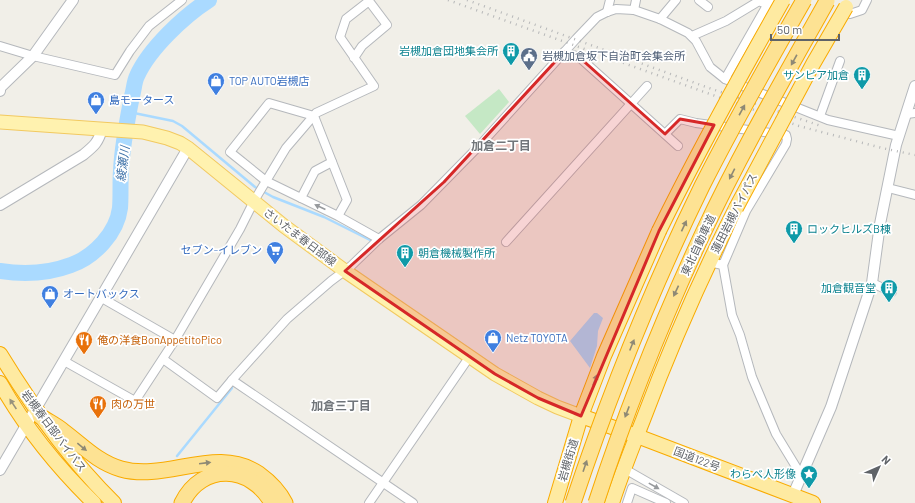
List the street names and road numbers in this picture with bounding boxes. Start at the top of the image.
street label: 蓮田岩槻バイパス [708,171,759,255]
street label: さいたま春日部線 [261,205,339,268]
street label: 東北自動車道 [678,212,717,277]
street label: 岩槻春日部バイパス [19,387,89,474]
street label: 岩槻街道 [555,437,580,483]
street label: 国道122号 [672,444,722,473]

